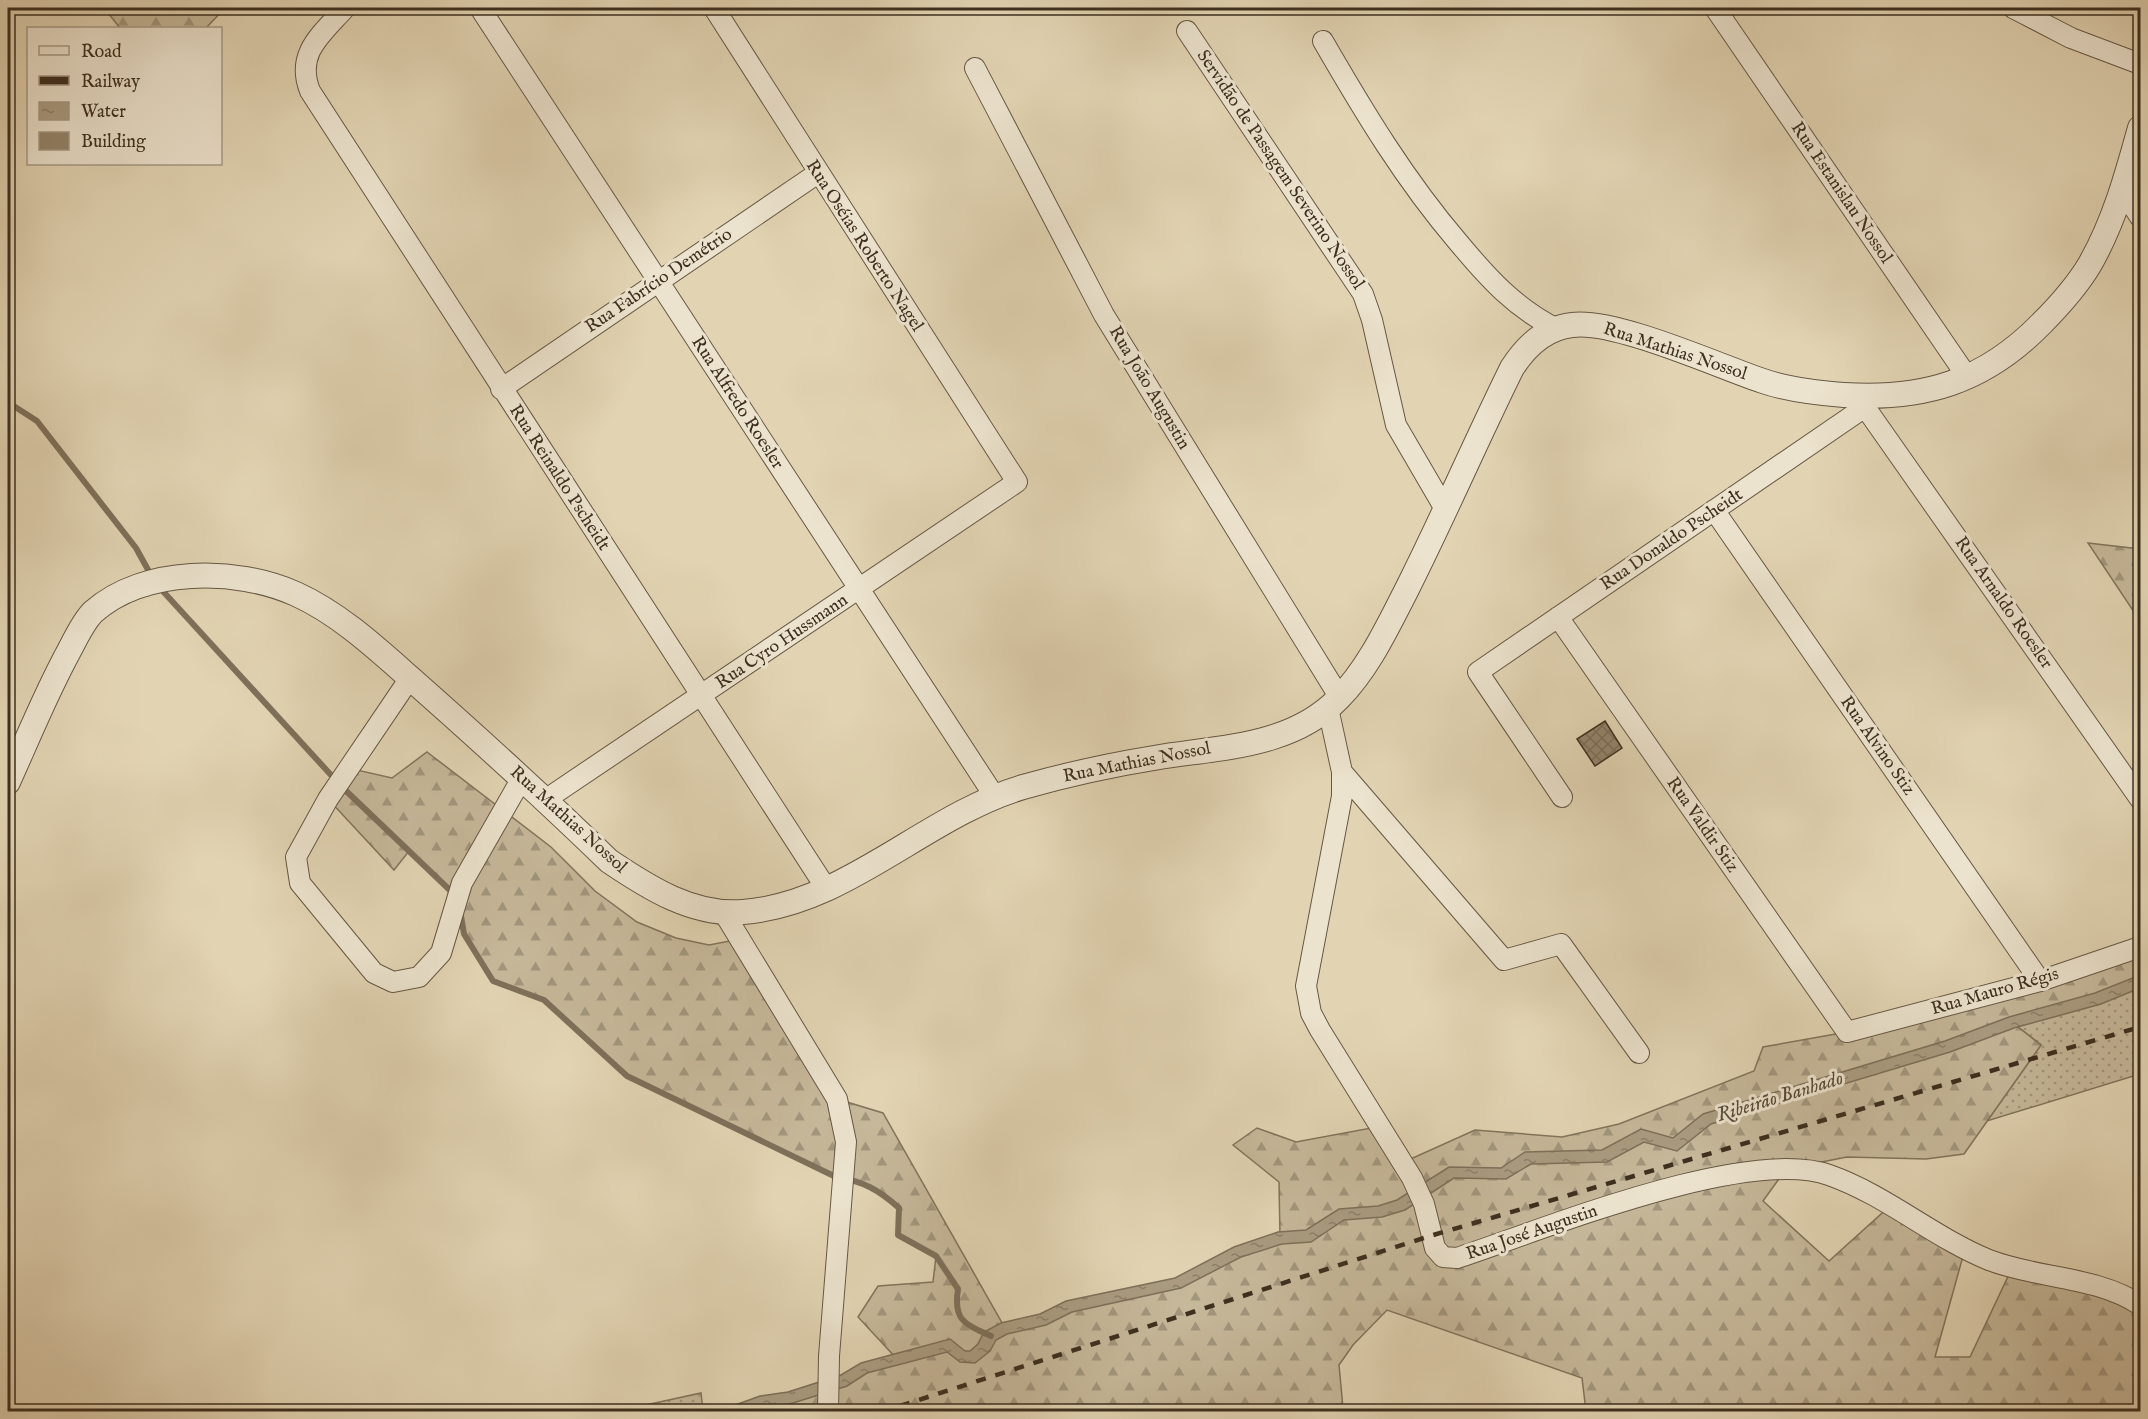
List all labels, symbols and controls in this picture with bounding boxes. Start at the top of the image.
legend [27,27,222,165]
text: Road [81,41,122,64]
street label: Servidão de Passagem Severino Nossol [1191,46,1369,294]
text: Railway [81,71,140,94]
text: Water [81,101,126,124]
street label: Rua Estanislau Nossol [1785,118,1897,268]
text: Building [81,131,146,154]
street label: Rua Oséias Roberto Nagel [800,156,928,336]
street label: Rua Fabrício Demétrio [581,223,737,339]
street label: Rua Mathias Nossol [1600,318,1750,386]
street label: Rua João Augustin [1103,322,1195,454]
street label: Rua Alfredo Roesler [685,332,789,474]
street label: Rua Reinaldo Pscheidt [503,401,615,555]
street label: Rua Donaldo Pscheidt [1596,484,1748,596]
street label: Rua Arnaldo Roesler [1949,532,2058,674]
street label: Rua Cyro Hussmann [711,589,853,695]
street label: Rua Alvino Stiz [1834,692,1920,800]
street label: Rua Mathias Nossol [1061,737,1213,789]
street label: Rua Mathias Nossol [505,761,631,879]
street label: Rua Valdir Stiz [1661,773,1743,877]
street label: Rua Mauro Régis [1929,963,2061,1021]
water label: Ribeirão Banhado [1714,1066,1846,1128]
street label: Rua José Augustin [1463,1200,1601,1266]

